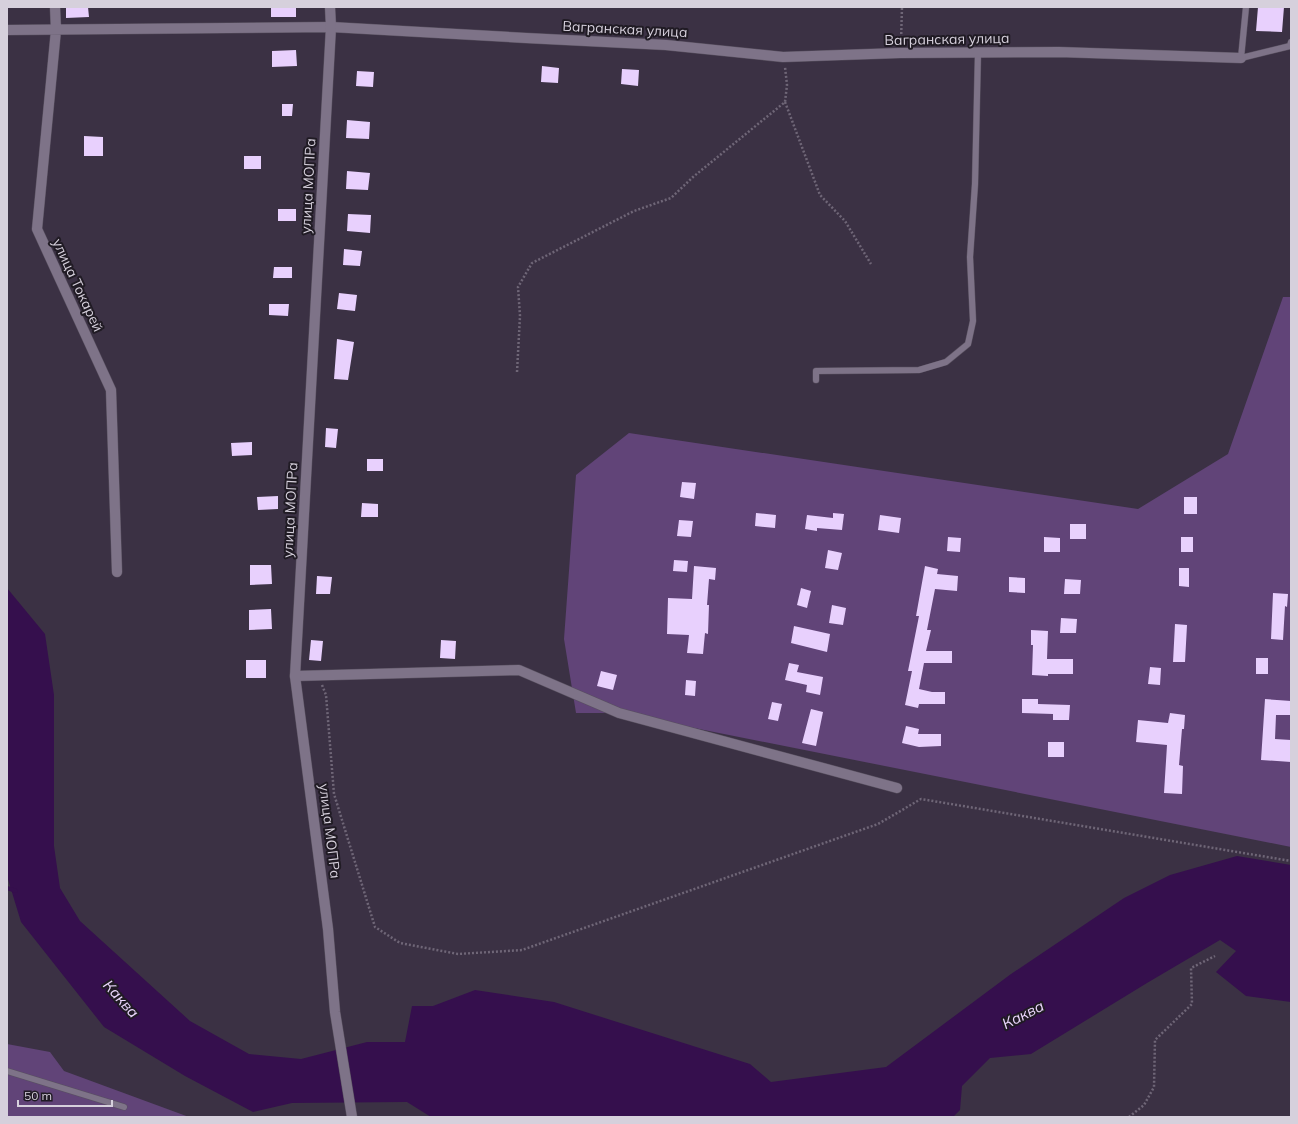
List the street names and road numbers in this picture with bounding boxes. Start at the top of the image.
street label: Вагранская улица [562,17,688,41]
street label: Вагранская улица [884,29,1010,49]
street label: улица МОПРа [297,138,319,234]
street label: улица Токарей [49,236,107,334]
street label: улица МОПРа [279,462,301,558]
street label: улица МОПРа [315,783,345,879]

